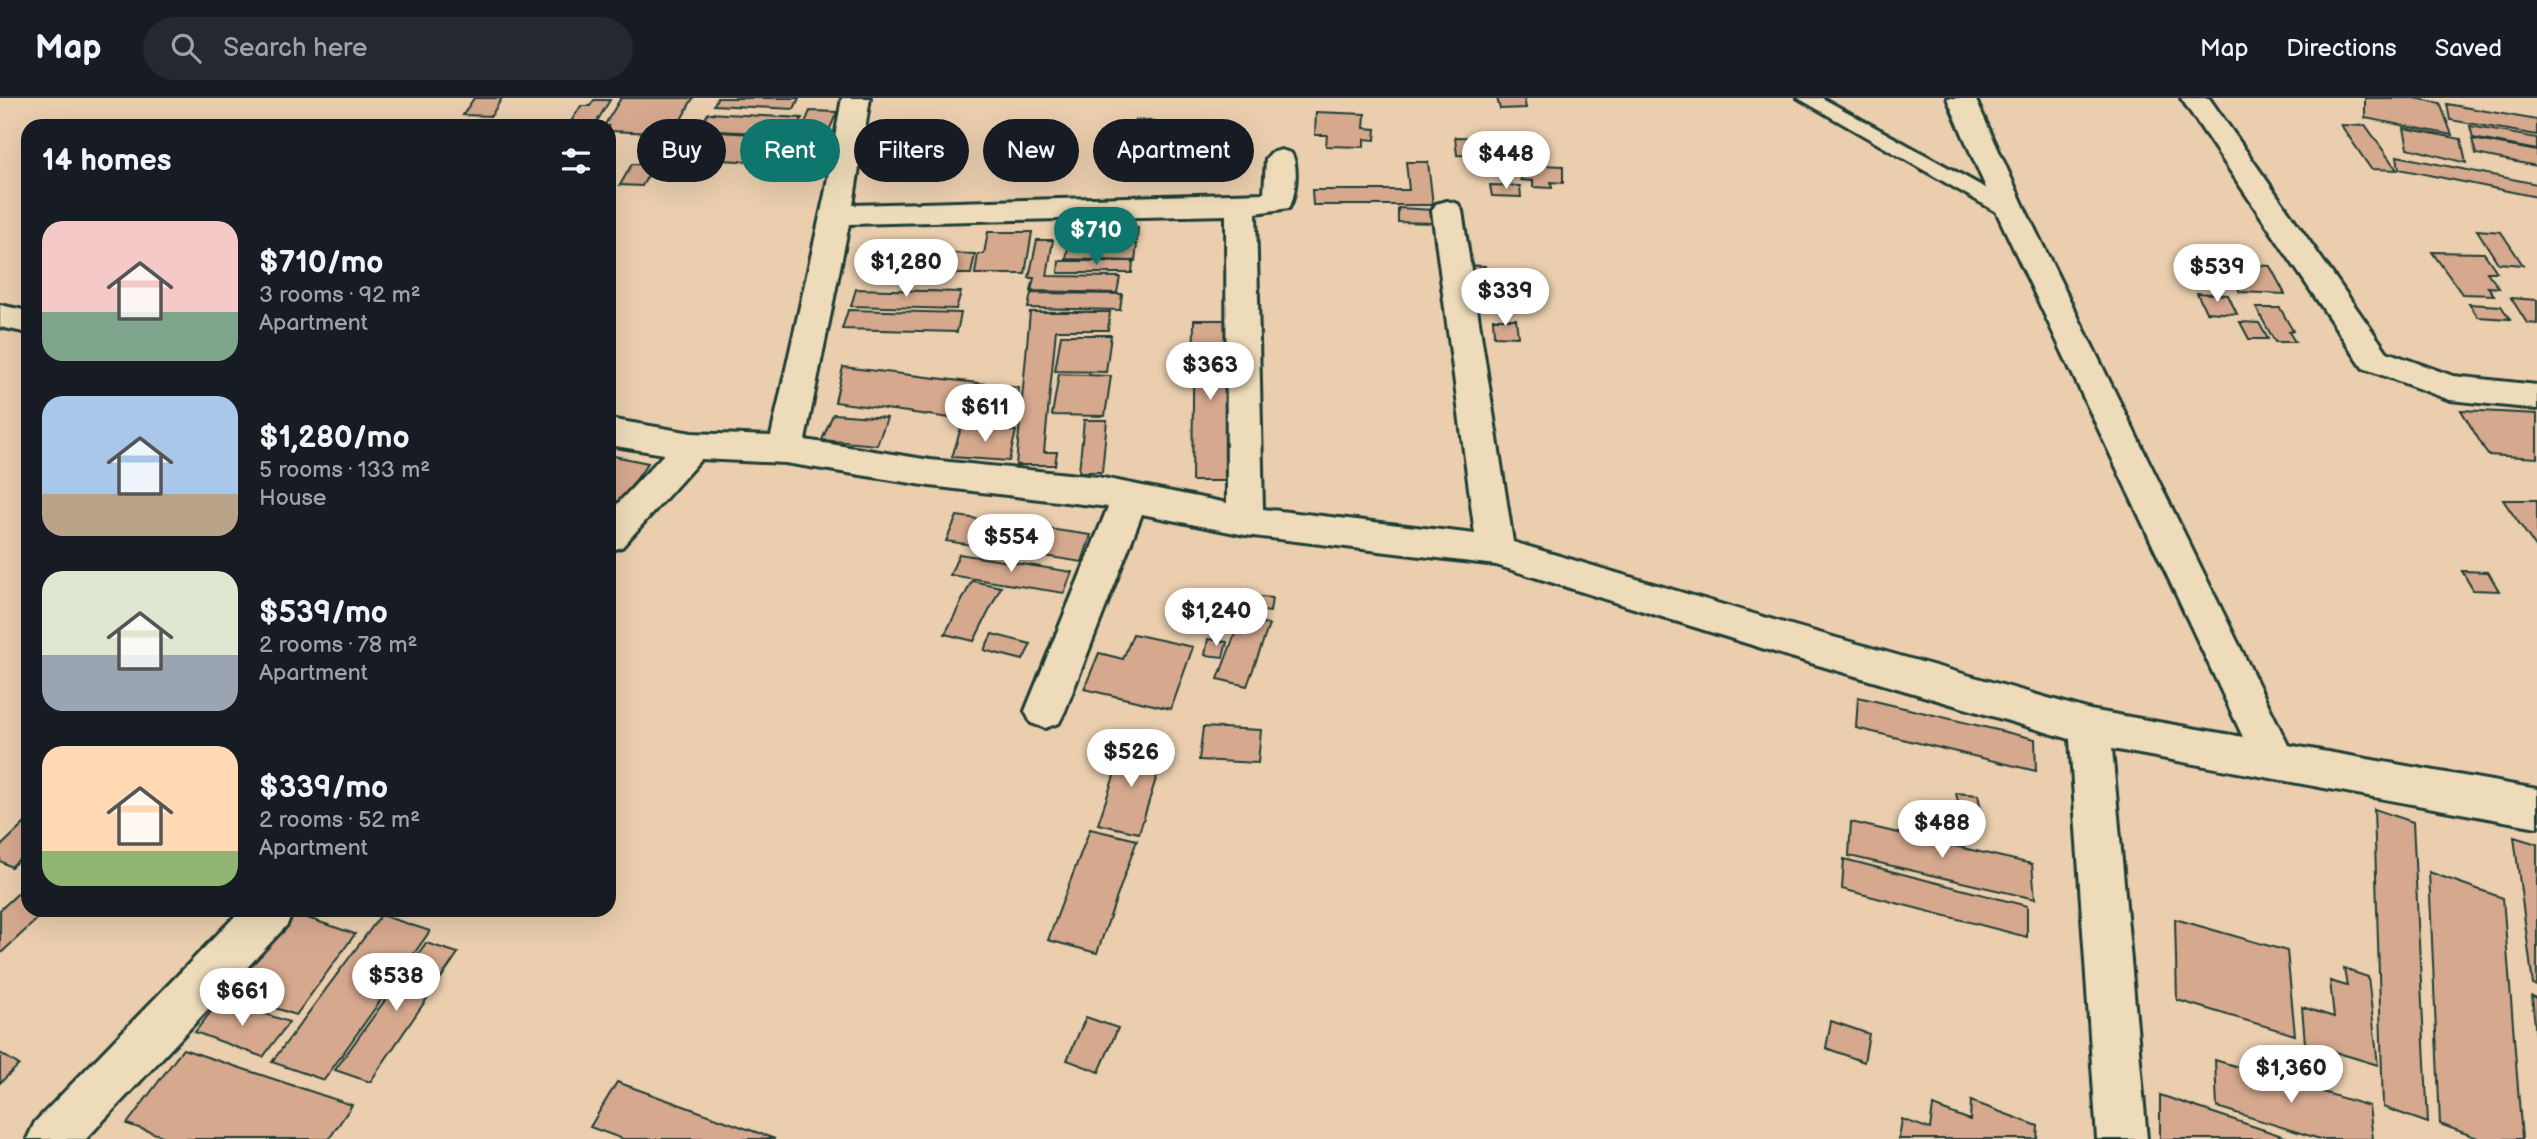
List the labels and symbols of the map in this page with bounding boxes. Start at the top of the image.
pin: $448 [1465,132,1547,191]
pin: $710 [1055,208,1137,267]
pin: $1,280 [849,240,963,299]
pin: $539 [2176,244,2258,304]
pin: $339 [1464,268,1546,328]
pin: $363 [1169,342,1251,402]
pin: $611 [944,384,1026,444]
pin: $554 [970,514,1052,574]
pin: $1,240 [1159,588,1273,648]
pin: $526 [1090,730,1172,789]
pin: $488 [1901,800,1983,860]
pin: $538 [355,954,437,1013]
pin: $661 [201,968,283,1028]
pin: $1,360 [2234,1046,2348,1105]

